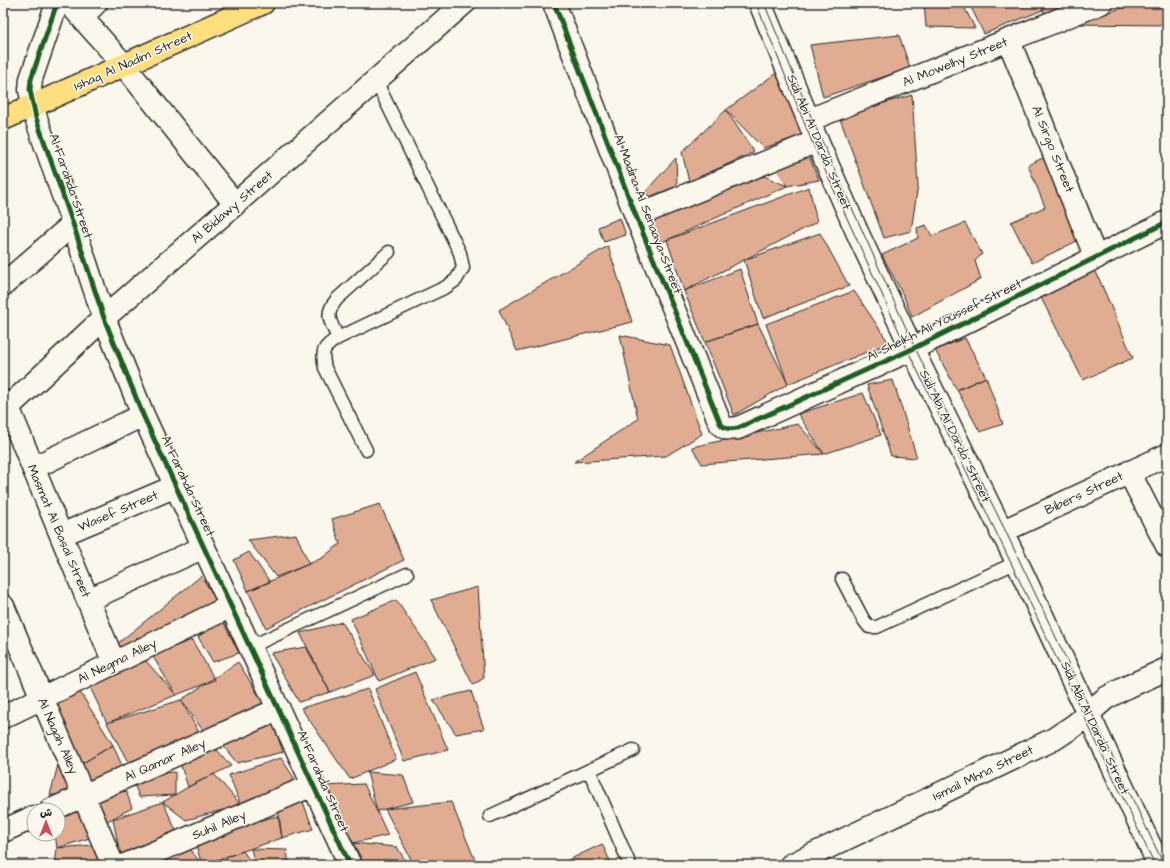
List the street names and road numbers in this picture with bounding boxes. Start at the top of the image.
street label: Ishaq Al Nadim Street [71,26,196,95]
street label: Al Mowelhy Street [900,32,1011,92]
street label: Sidi Abi Al Darda' Street [782,72,856,213]
street label: Al Sirgo Street [1026,103,1079,196]
street label: Al Farahda Street [45,131,98,242]
street label: Al Madina Al Senaaya Street [608,132,687,297]
street label: Al Bidawy Street [187,166,278,248]
street label: Al Sheikh Ali Youssef Street [863,274,1025,365]
street label: Sidi Abi Al Darda' Street [915,367,995,506]
street label: Al Farahda Street [157,432,220,540]
street label: Masmat Al Basal Street [23,462,96,601]
street label: Bibers Street [1042,467,1127,519]
street label: Wasef Street [75,486,162,536]
street label: Al Negma Alley [74,634,160,689]
street label: Sidi Abi Al Darda' Street [1056,658,1134,798]
street label: Al Nagah Alley [32,695,83,777]
street label: Al Farahda Street [292,727,354,836]
street label: Al Qamar Alley [122,734,209,787]
street label: Ismail Mhna Street [930,740,1037,805]
street label: Suhil Alley [189,806,249,845]

